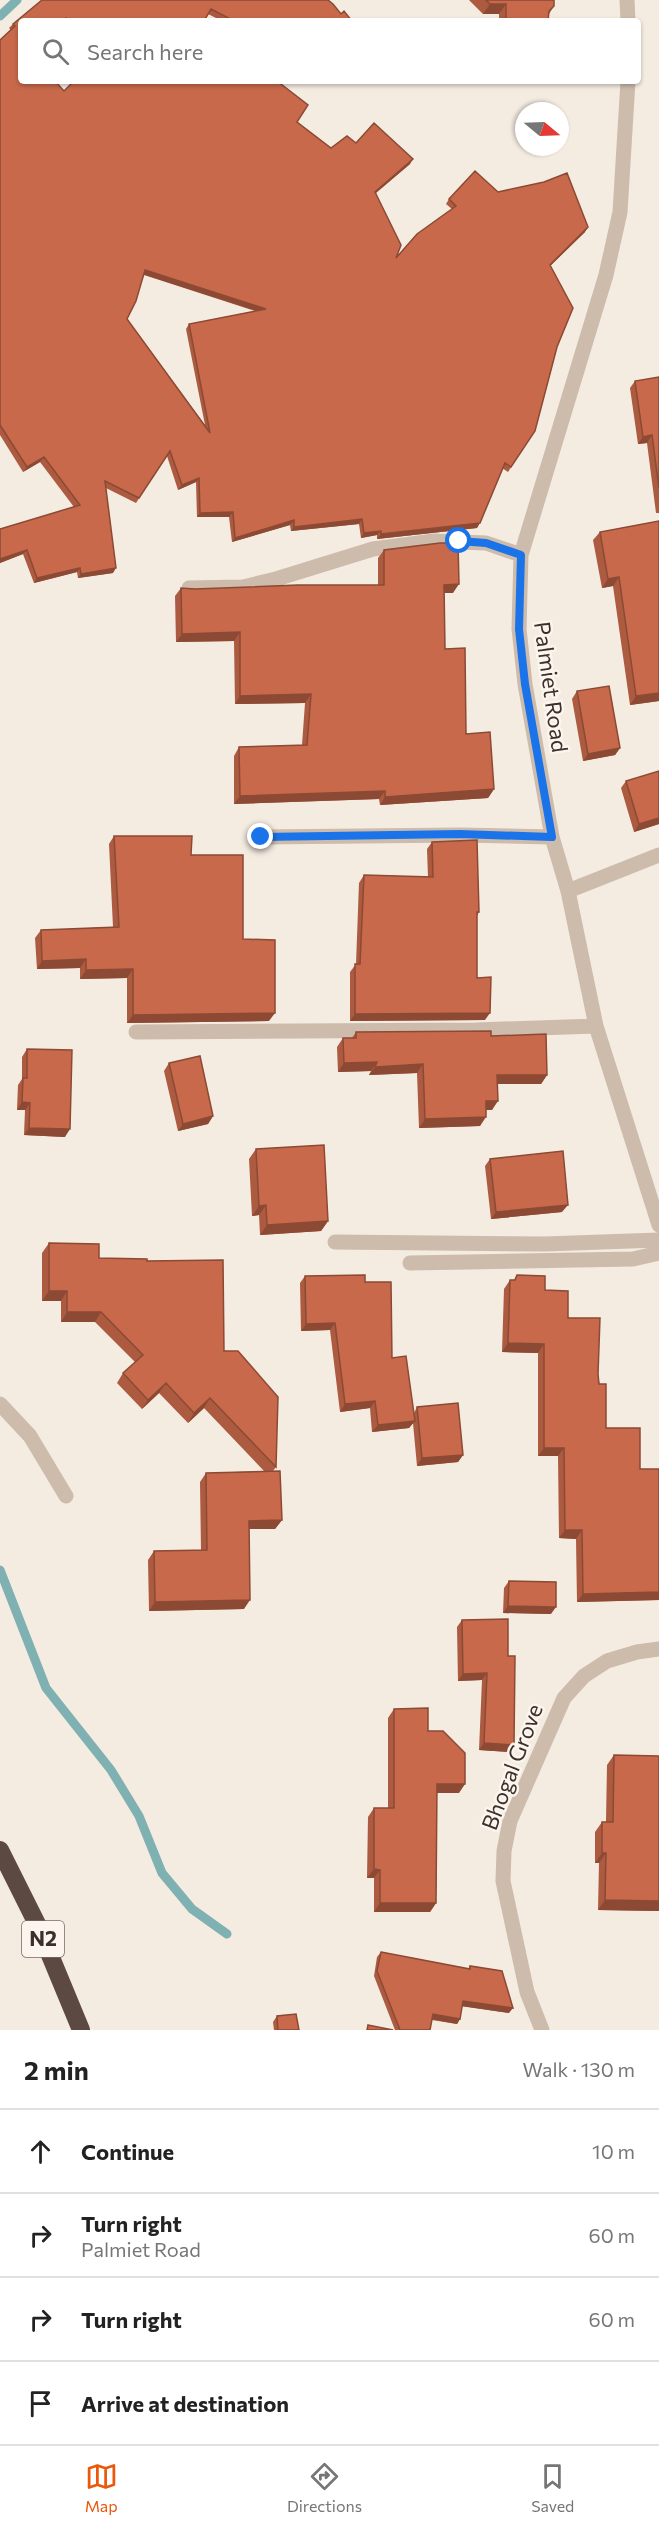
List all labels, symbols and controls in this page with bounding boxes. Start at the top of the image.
search box [18,18,641,84]
icon: search [39,35,72,68]
text: Search here [87,38,203,65]
north arrow [515,102,569,156]
route start [445,527,471,553]
street label: Palmiet Road [529,620,574,754]
route end [247,823,273,849]
street label: Bhogal Grove [475,1700,548,1834]
road number: N2 [22,1921,64,1957]
text: 2 min [24,2054,89,2085]
text: Walk · 130 m [523,2057,635,2081]
icon: ahead [24,2135,57,2168]
text: Continue [81,2138,174,2165]
text: 10 m [592,2139,635,2163]
text: Turn right [81,2210,182,2237]
icon: right [24,2219,57,2252]
text: 60 m [589,2223,635,2247]
text: Palmiet Road [81,2237,201,2261]
icon: right [24,2303,57,2336]
text: Turn right [81,2306,182,2333]
text: 60 m [589,2307,635,2331]
icon: arrive [24,2387,57,2420]
text: Arrive at destination [81,2390,289,2417]
tab: Map [85,2460,118,2515]
tab: Directions [287,2460,362,2515]
tab: Saved [531,2460,574,2515]

